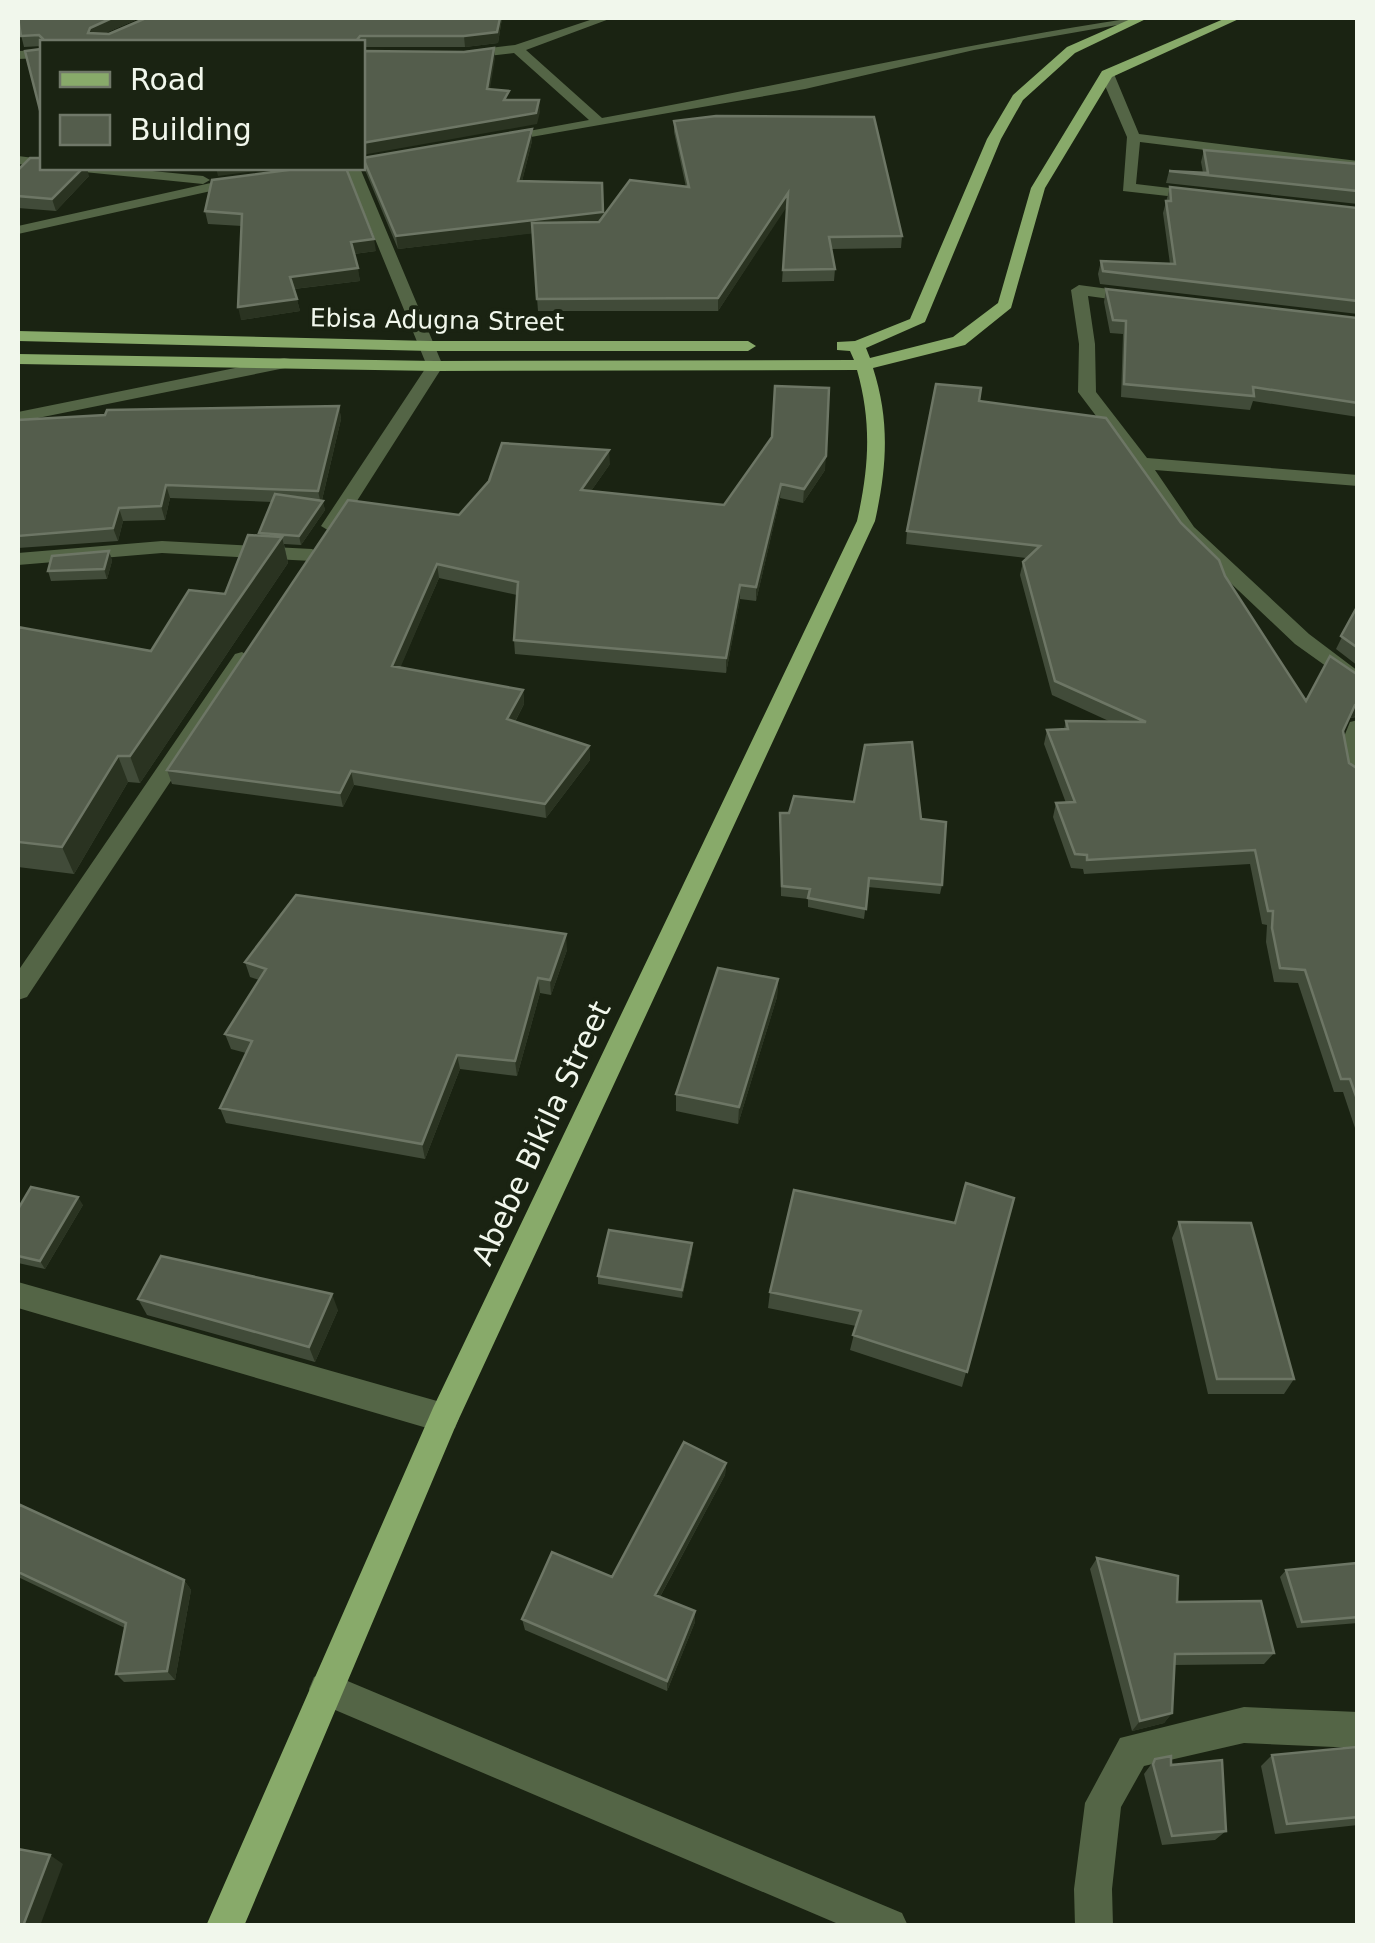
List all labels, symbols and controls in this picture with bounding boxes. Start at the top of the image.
legend [40,40,365,170]
text: Road [130,62,205,97]
text: Building [130,112,252,147]
street label: Ebisa Adugna Street [310,303,565,337]
street label: Abebe Bikila Street [464,995,618,1271]

